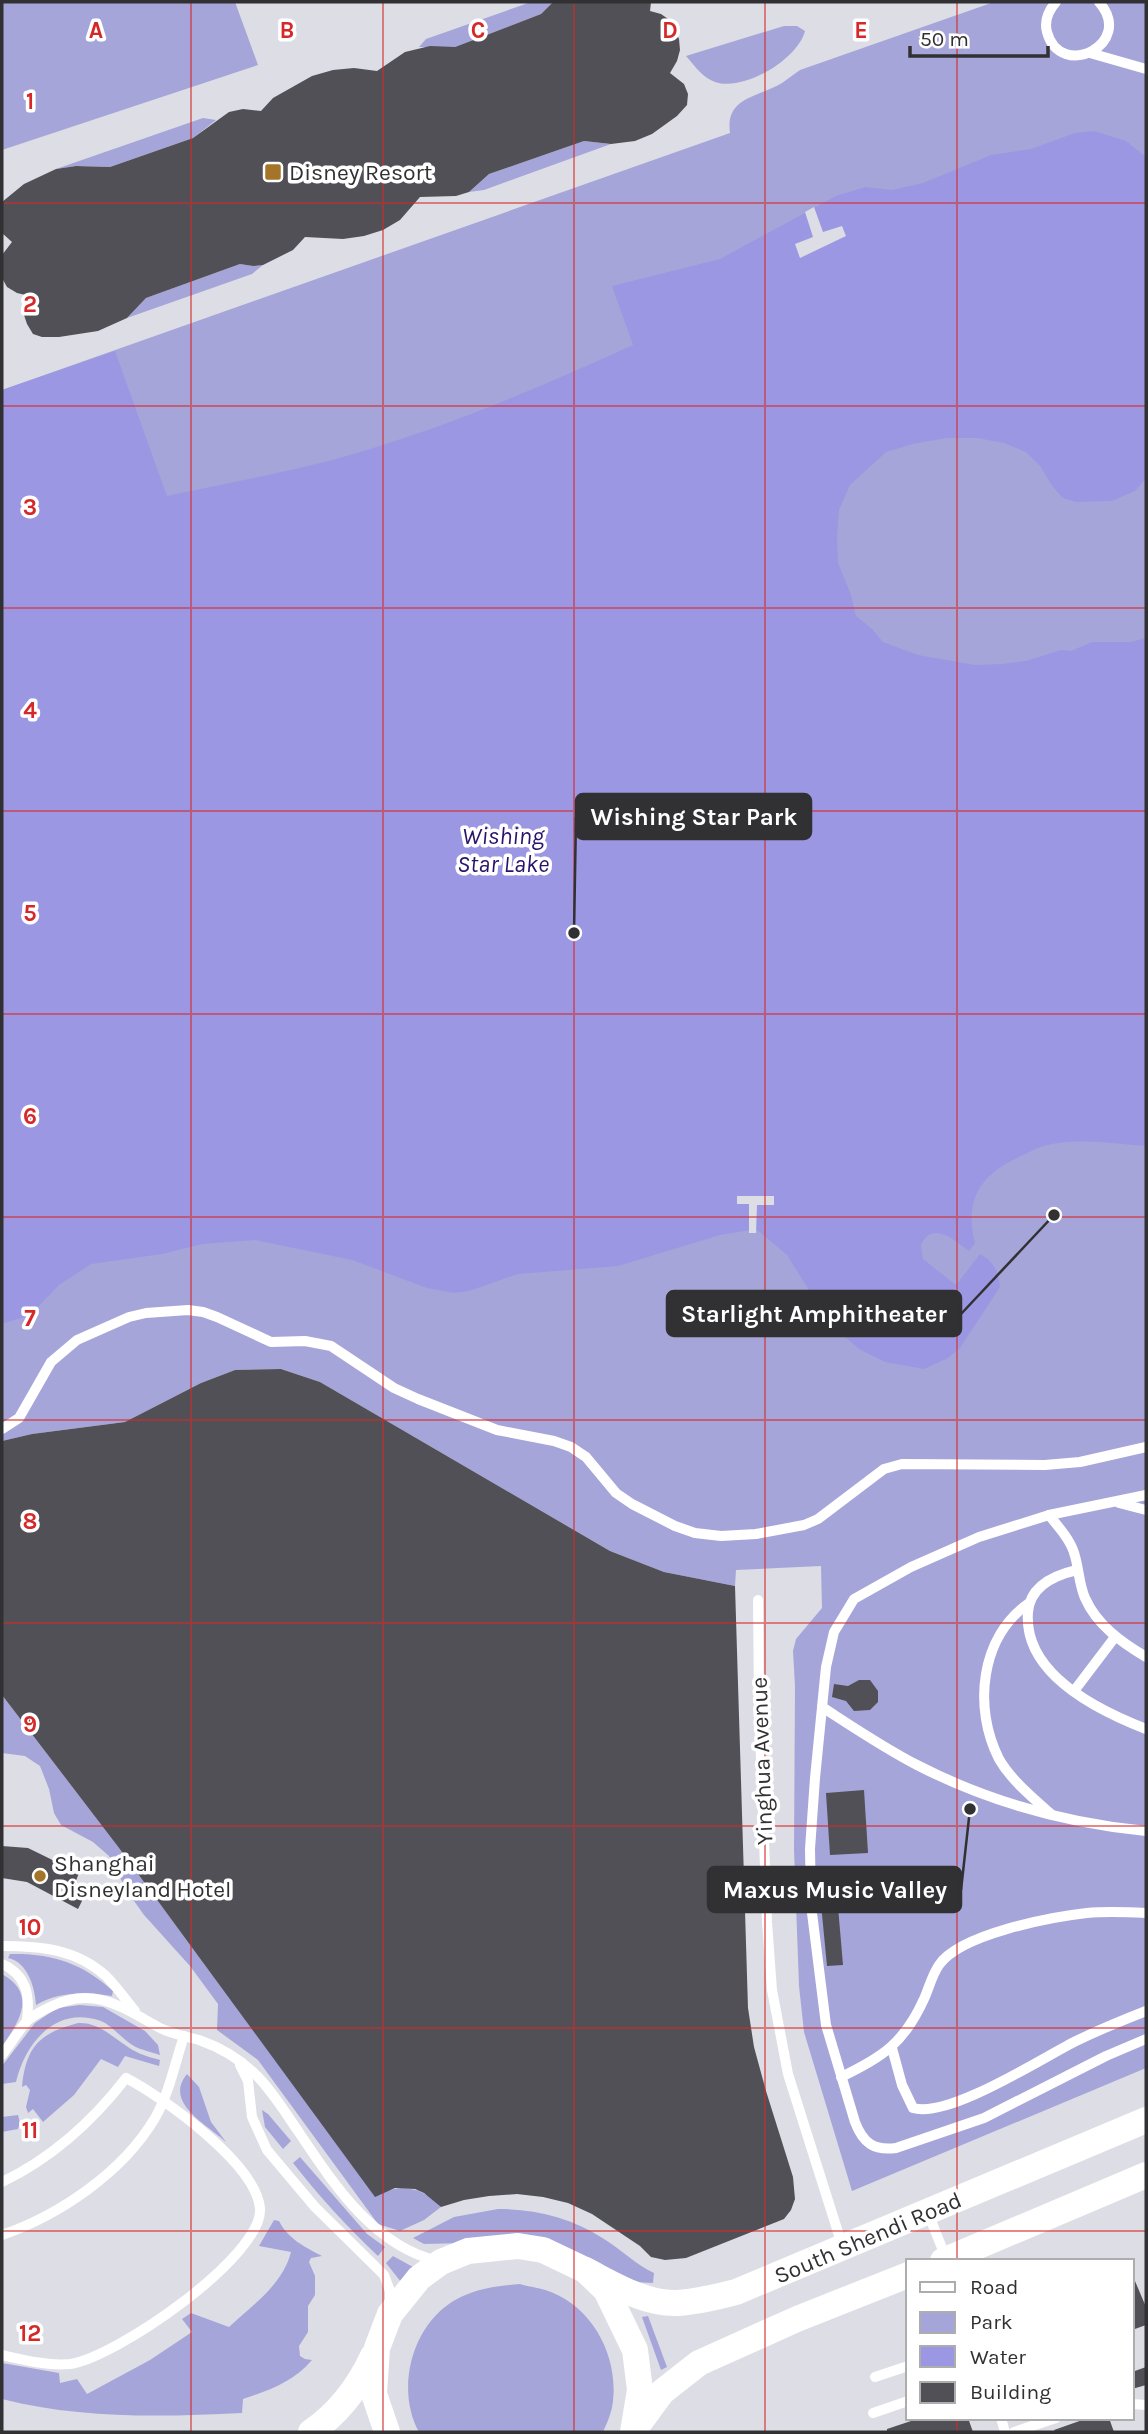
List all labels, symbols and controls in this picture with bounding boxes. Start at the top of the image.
scale bar [910,14,1048,58]
text: A [89,17,103,44]
text: B [280,17,294,44]
text: C [471,17,485,44]
text: D [662,17,678,44]
text: E [854,17,868,44]
text: 50 m [920,27,969,51]
text: 1 [26,88,34,115]
place label: Disney Resort [289,159,433,186]
marker: Disney Resort [263,162,283,182]
text: 2 [23,291,37,318]
text: 3 [23,494,37,521]
text: 4 [23,697,37,724]
callout: Wishing Star Park [576,794,811,839]
text: Wishing Star Park [591,803,797,831]
water label: Wishing Star Lake [457,822,549,878]
text: 5 [23,900,37,927]
text: 6 [23,1103,37,1130]
callout: Starlight Amphitheater [667,1291,961,1336]
text: Starlight Amphitheater [681,1300,948,1328]
text: 7 [24,1305,36,1332]
text: 8 [23,1508,37,1535]
street label: Yinghua Avenue [746,1677,778,1845]
text: 9 [23,1711,37,1738]
place label: Shanghai Disneyland Hotel [54,1850,231,1903]
callout: Maxus Music Valley [708,1867,961,1912]
marker: Shanghai Disneyland Hotel [32,1868,48,1884]
text: Maxus Music Valley [723,1876,947,1904]
text: 10 [19,1914,41,1941]
text: 11 [22,2117,38,2144]
street label: South Shendi Road [770,2186,966,2290]
legend [906,2259,1134,2420]
text: Road [970,2275,1018,2299]
text: Park [970,2310,1013,2334]
text: 12 [19,2320,41,2347]
text: Water [970,2345,1026,2369]
text: Building [970,2380,1051,2404]

